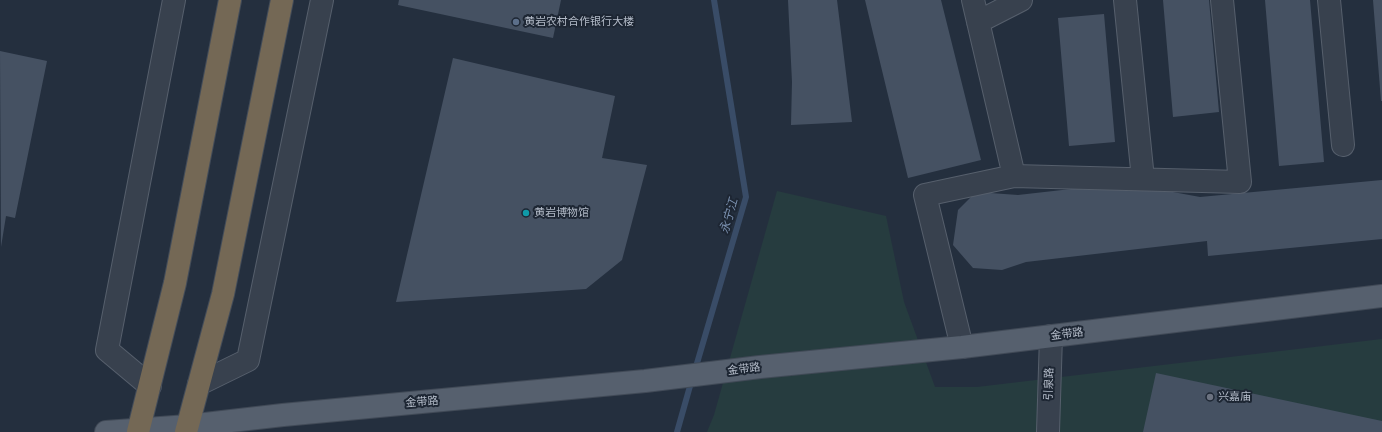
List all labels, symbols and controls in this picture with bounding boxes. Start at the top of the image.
place label: 黄岩农村合作银行大楼 [524,15,634,29]
marker: 黄岩农村合作银行大楼 [511,17,521,27]
water label: 永宁江 [717,197,741,235]
place label: 黄岩博物馆 [534,206,589,220]
marker: 黄岩博物馆 [521,208,531,218]
street label: 金带路 [1050,325,1084,343]
street label: 金带路 [727,360,761,378]
street label: 引泉路 [1042,367,1056,401]
place label: 兴嘉庙 [1218,390,1251,404]
marker: 兴嘉庙 [1205,392,1215,402]
street label: 金带路 [405,394,439,410]

